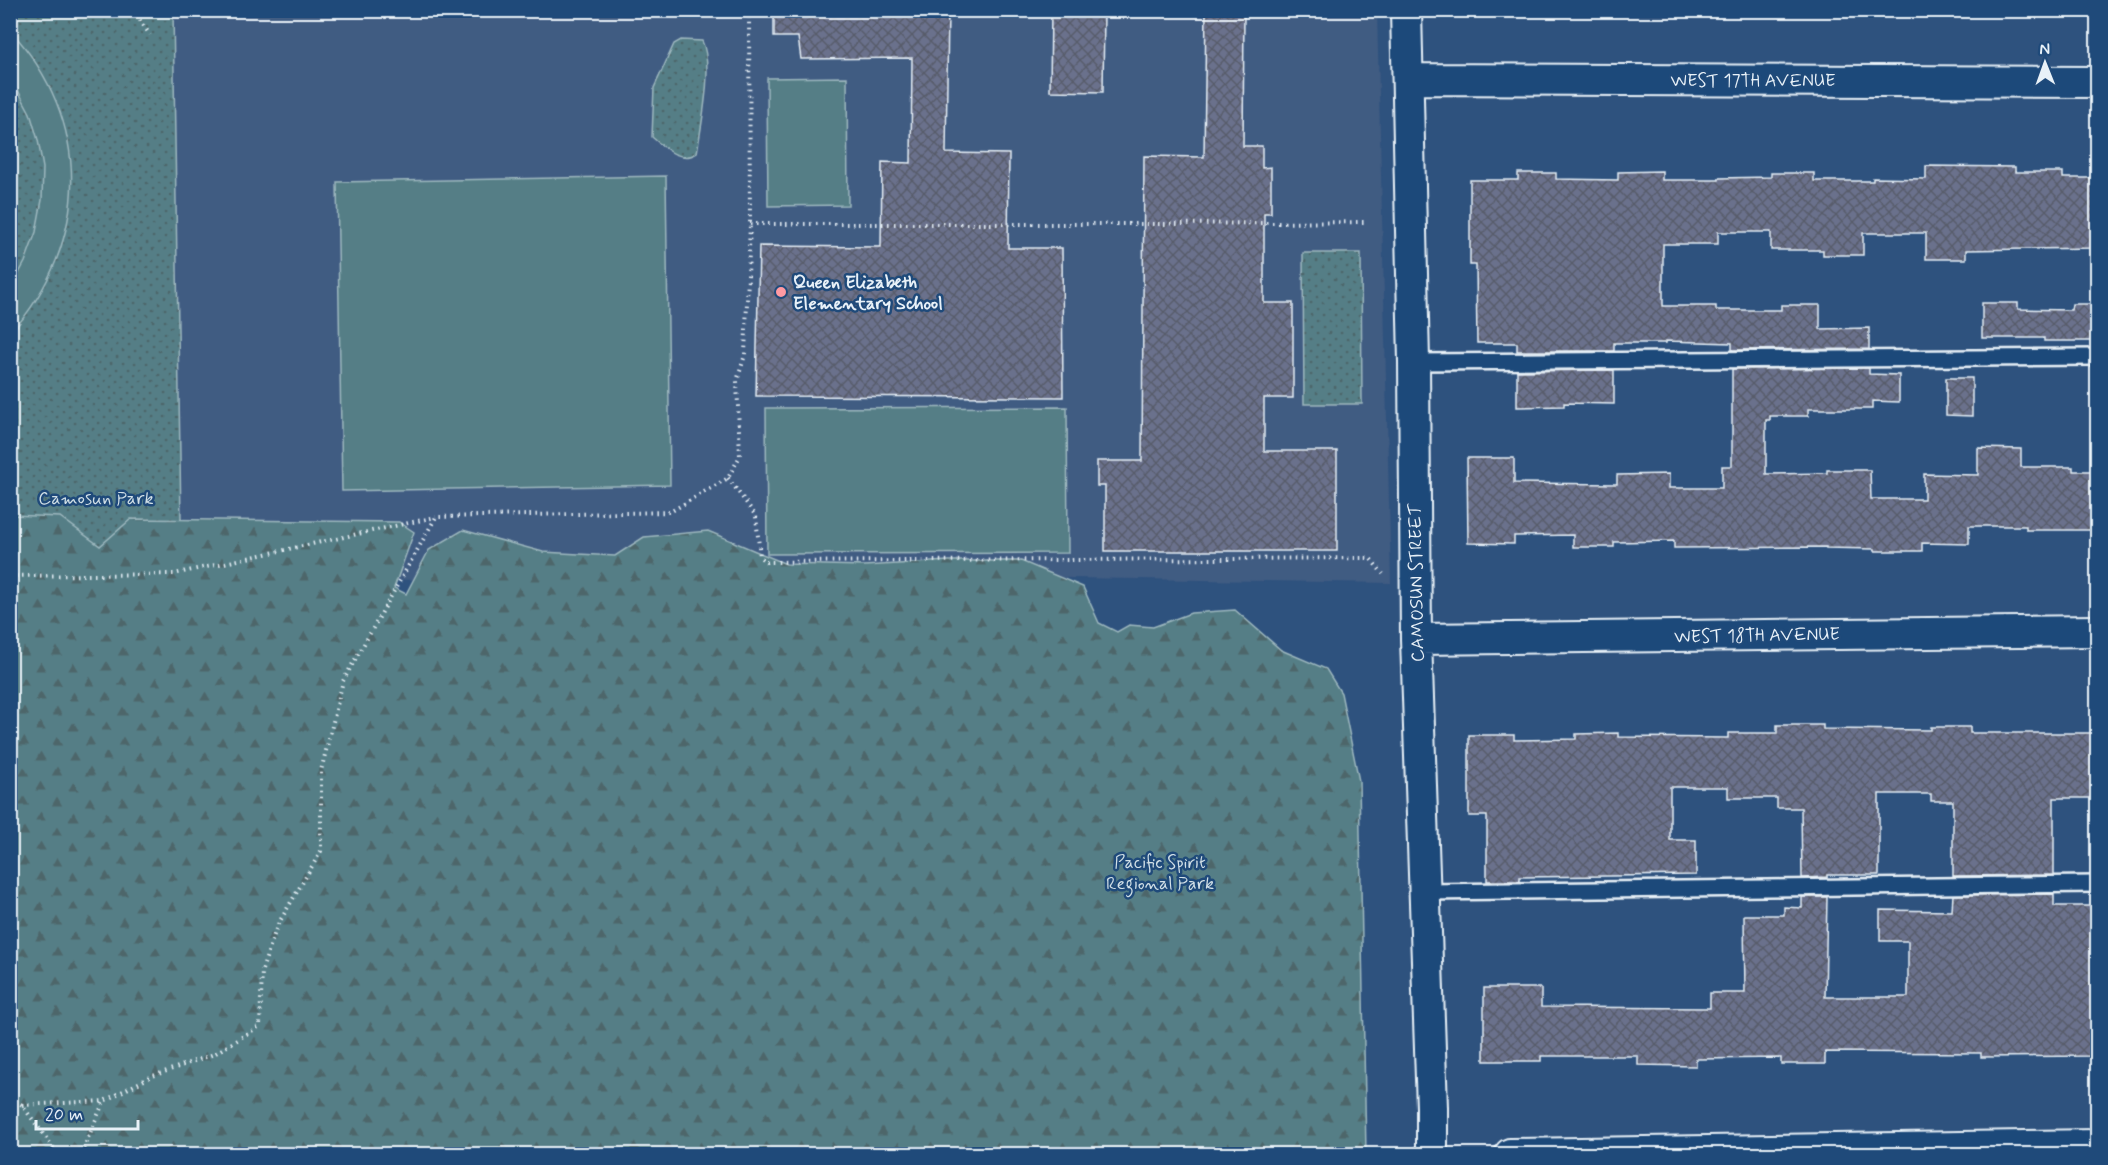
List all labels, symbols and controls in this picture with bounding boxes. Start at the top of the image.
north arrow [2015,33,2075,93]
text: N [2039,39,2050,60]
street label: WEST 17TH AVENUE [1670,69,1836,93]
place label: Queen Elizabeth Elementary School [793,271,943,316]
marker: Queen Elizabeth Elementary School [774,285,788,299]
park label: Camosun Park [38,487,154,511]
street label: CAMOSUN STREET [1404,503,1430,662]
street label: WEST 18TH AVENUE [1674,623,1840,649]
park label: Pacific Spirit Regional Park [1106,851,1214,898]
scale bar [36,1093,138,1131]
text: 20 m [45,1103,83,1127]

